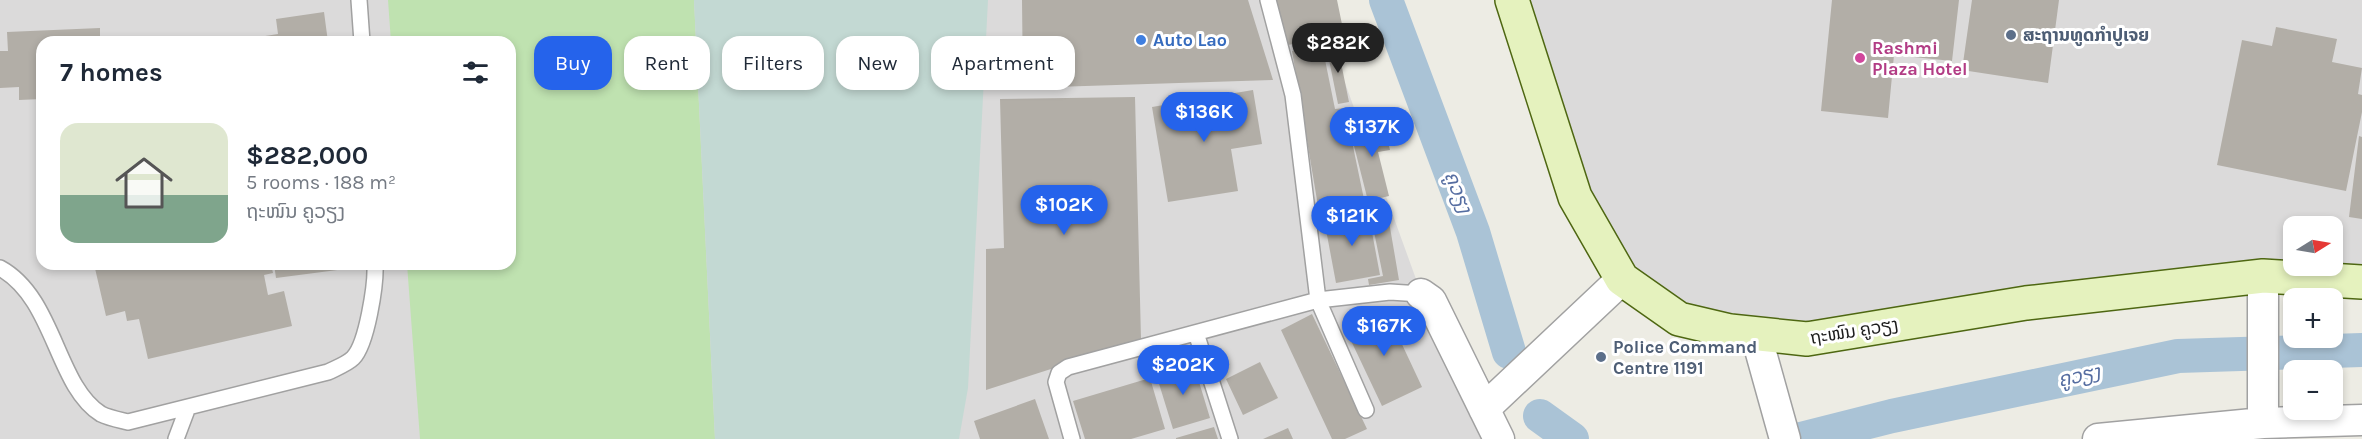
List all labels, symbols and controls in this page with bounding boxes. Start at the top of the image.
pin: $282K [1296,23,1380,74]
place label: ສະຖານທູດກຳປູເຈຍ [2023,24,2149,46]
marker: ສະຖານທູດກຳປູເຈຍ [2004,28,2018,42]
place label: Auto Lao [1153,29,1227,51]
text: $282K [1306,31,1370,54]
marker: Auto Lao [1134,33,1148,47]
chip: Buy [534,36,612,90]
chip: Rent [624,36,710,90]
chip: Filters [722,36,824,90]
chip: New [836,36,919,90]
chip: Apartment [931,36,1075,90]
place label: Rashmi Plaza Hotel [1872,37,1967,80]
marker: Rashmi Plaza Hotel [1853,51,1867,65]
icon: filters [459,56,492,89]
text: 7 homes [60,57,163,88]
pin: $136K [1162,92,1246,143]
text: $136K [1175,100,1233,123]
pin: $137K [1330,107,1414,158]
text: $137K [1344,115,1400,138]
text: $282,000 [246,140,368,171]
icon: home [108,147,180,219]
water label: ຄູວຽງ [1439,168,1477,218]
text: 5 rooms · 188 m² [246,171,396,194]
pin: $102K [1022,185,1106,236]
text: $102K [1035,193,1093,216]
pin: $121K [1310,196,1394,247]
text: ຖະໜົນ ຄູວຽງ [246,200,345,223]
text: $121K [1325,204,1379,227]
north arrow [2283,216,2343,276]
map controls [2283,216,2343,420]
button: + [2283,288,2343,348]
pin: $167K [1342,306,1426,357]
street label: ຖະໜົນ ຄູວຽງ [1808,313,1900,350]
text: $167K [1356,314,1412,337]
place label: Police Command Centre 1191 [1613,336,1757,379]
pin: $202K [1141,345,1225,396]
marker: Police Command Centre 1191 [1594,350,1608,364]
text: $202K [1151,353,1215,376]
water label: ຄູວຽງ [2056,360,2104,393]
button: − [2283,360,2343,420]

